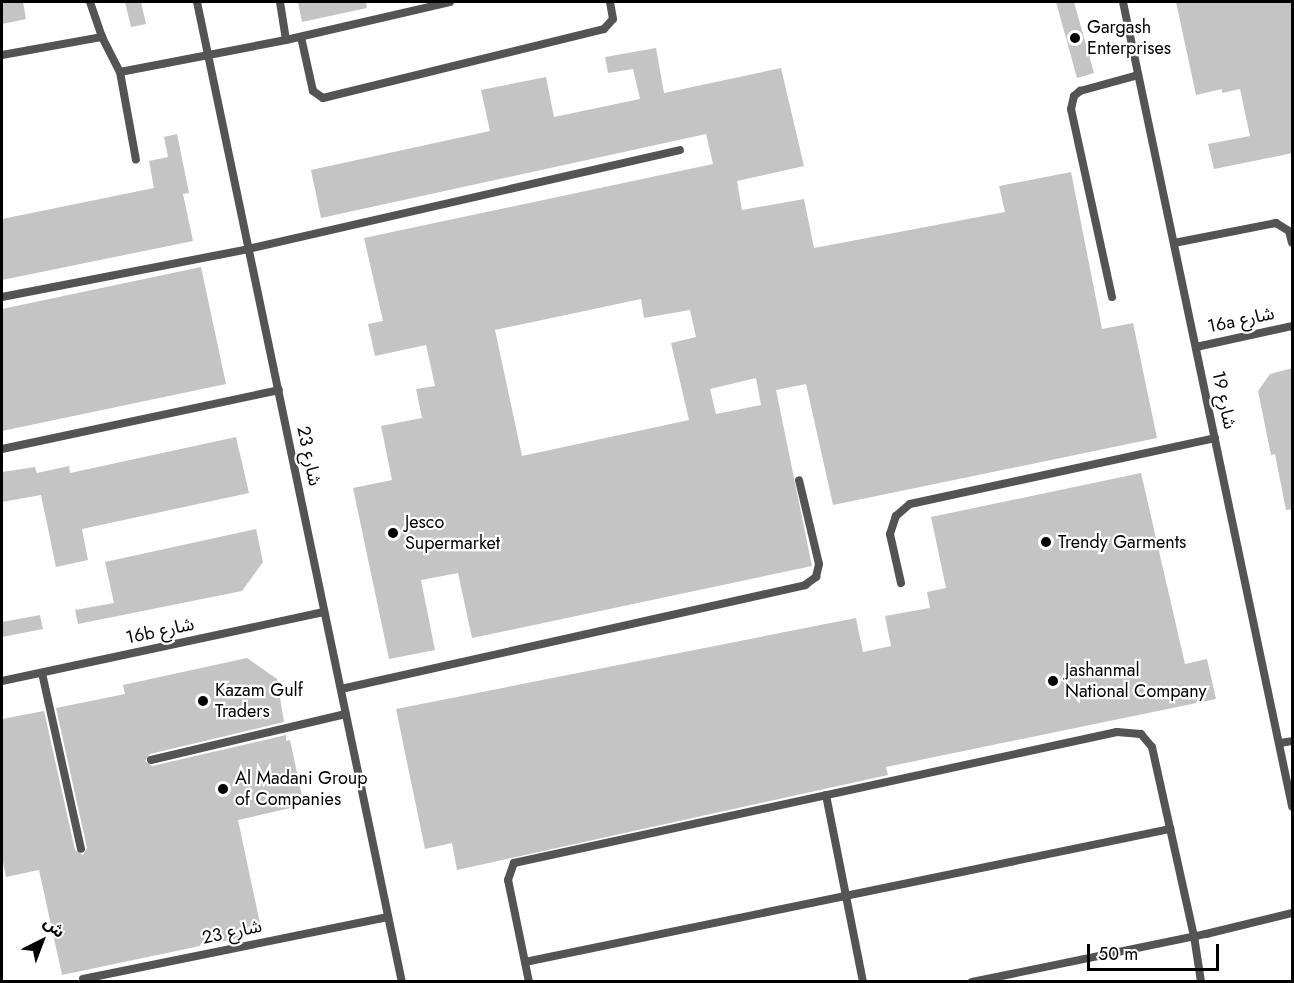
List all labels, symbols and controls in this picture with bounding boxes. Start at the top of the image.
place label: Gargash Enterprises [1087,17,1171,60]
marker: Gargash Enterprises [1068,31,1082,45]
street label: 16a شارع [1206,302,1276,338]
street label: شارع 19 [1207,369,1241,431]
street label: شارع 23 [292,424,326,488]
place label: Jesco Supermarket [405,512,500,554]
marker: Jesco Supermarket [386,526,400,540]
place label: Trendy Garments [1058,531,1186,553]
marker: Trendy Garments [1039,535,1053,549]
street label: 16b شارع [124,613,196,649]
place label: Jashanmal National Company [1065,660,1206,702]
marker: Jashanmal National Company [1046,674,1060,688]
place label: Kazam Gulf Traders [215,680,303,722]
marker: Kazam Gulf Traders [196,694,210,708]
place label: Al Madani Group of Companies [235,768,367,810]
marker: Al Madani Group of Companies [216,782,230,796]
north arrow [12,911,72,971]
text: ش [39,911,70,943]
street label: شارع 23 [200,915,264,949]
scale bar [1090,932,1222,970]
text: 50 m [1098,941,1138,967]

